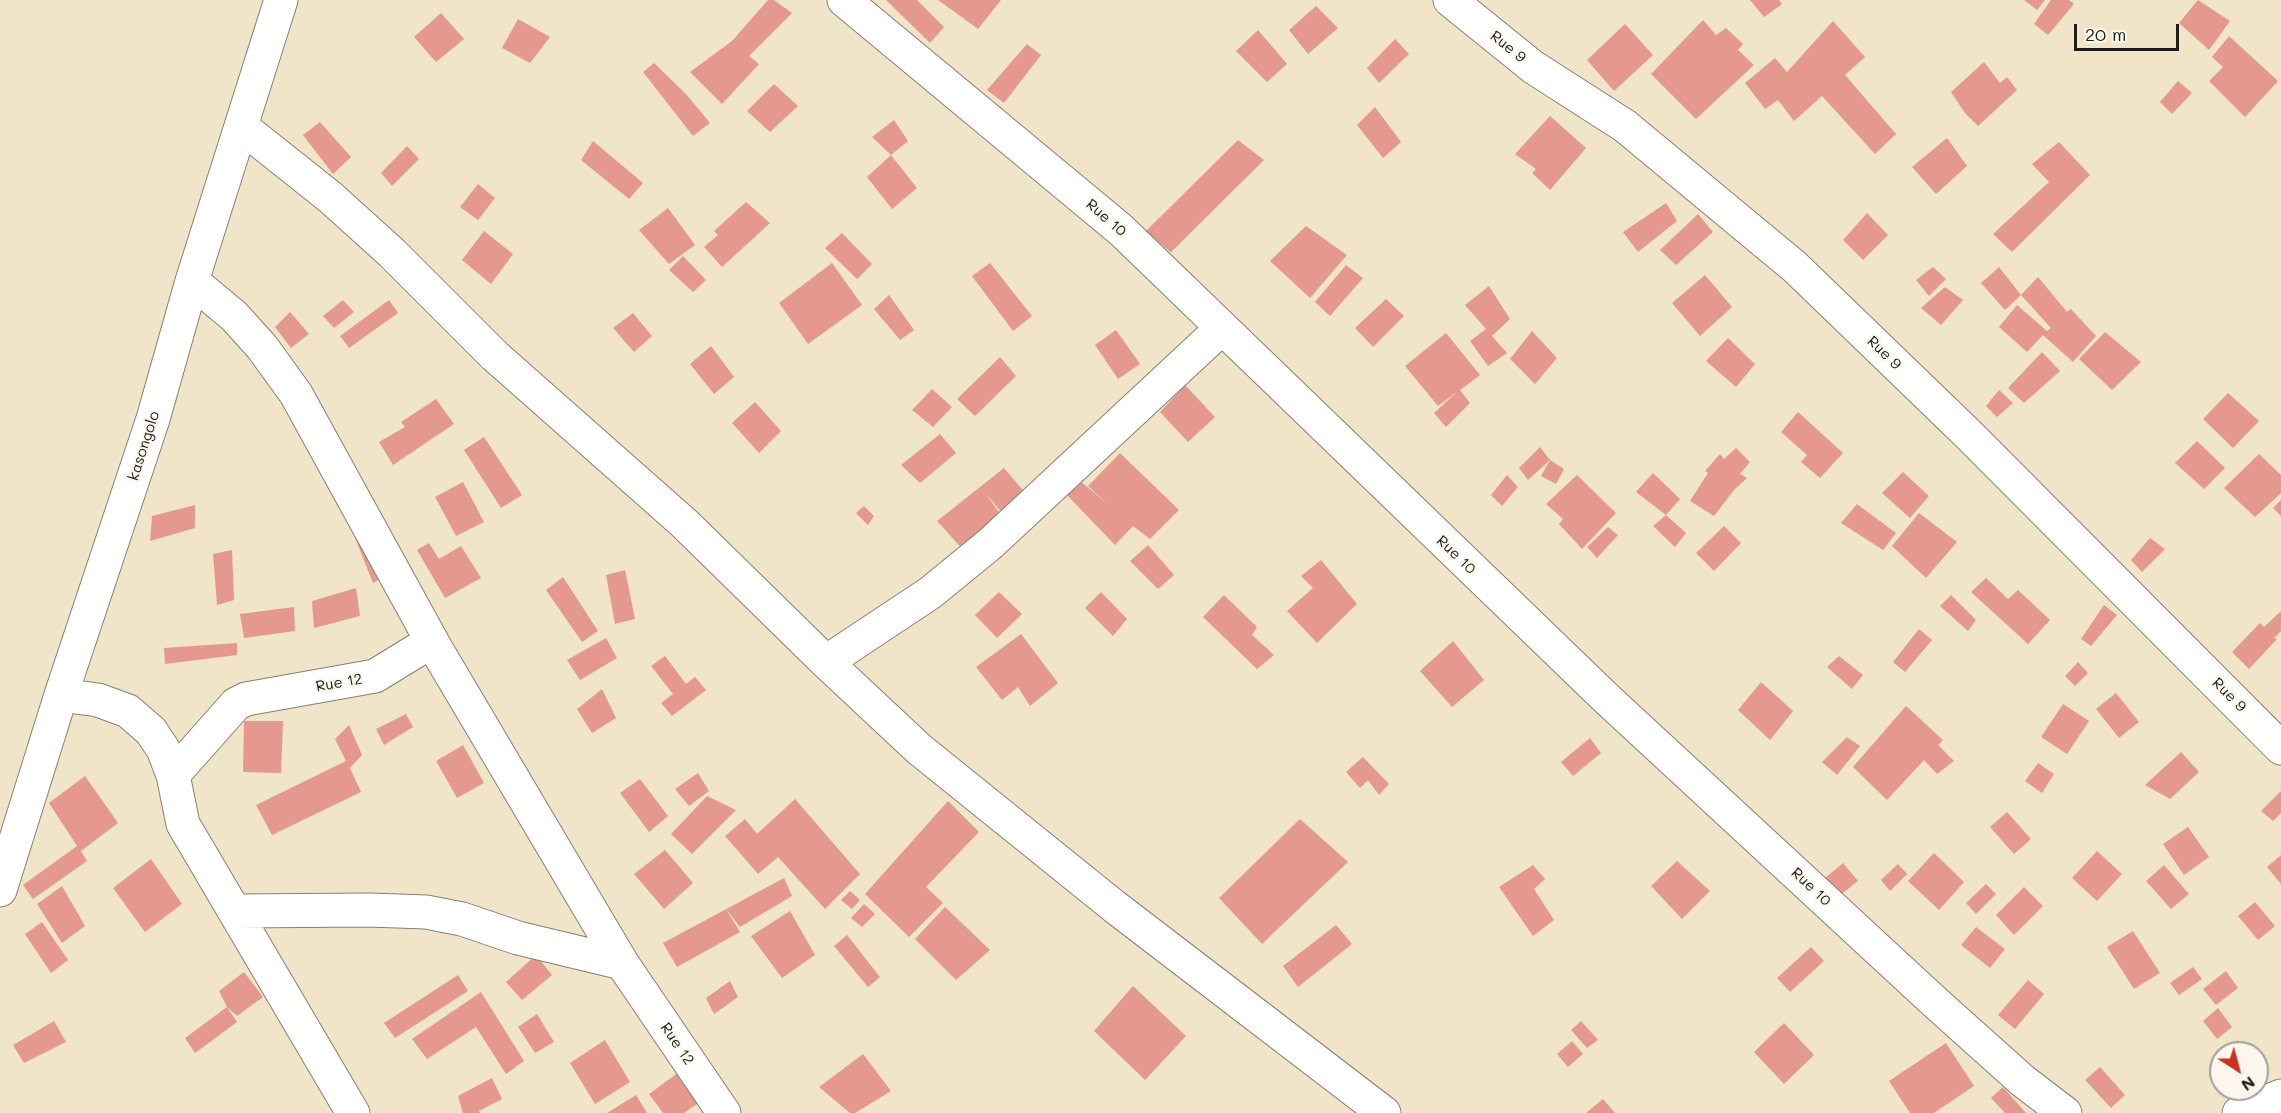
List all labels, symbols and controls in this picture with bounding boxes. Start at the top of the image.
scale bar [2077,12,2182,50]
text: 20 m [2085,22,2126,46]
street label: Rue 9 [1486,27,1530,67]
street label: Rue 10 [1082,196,1130,240]
street label: Rue 9 [1863,332,1905,374]
street label: kasongolo [124,409,164,483]
street label: Rue 10 [1433,532,1479,578]
street label: Rue 12 [314,670,364,696]
street label: Rue 9 [2208,674,2250,716]
street label: Rue 10 [1787,864,1835,910]
street label: Rue 12 [656,1019,698,1069]
north arrow [2209,1041,2269,1101]
text: N [2238,1072,2260,1096]

